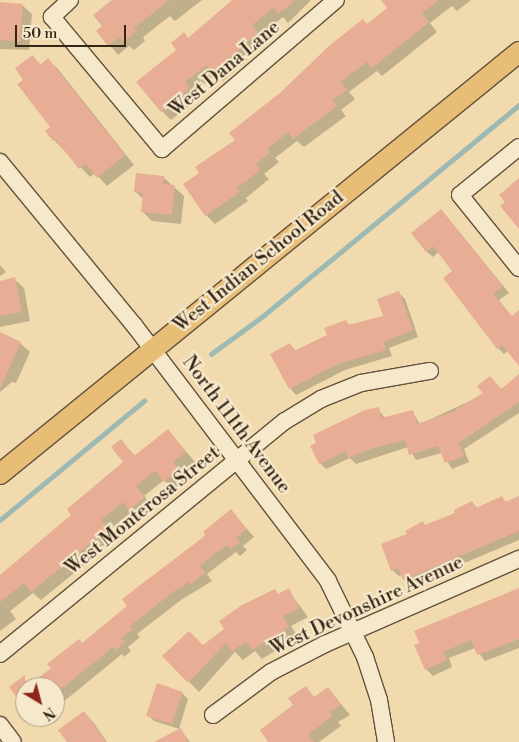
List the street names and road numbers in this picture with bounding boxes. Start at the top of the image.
street label: West Dana Lane [165,16,285,122]
street label: West Indian School Road [170,186,348,338]
street label: North 111th Avenue [177,352,295,498]
street label: West Monterosa Street [61,442,225,580]
street label: West Devonshire Avenue [267,551,467,661]

